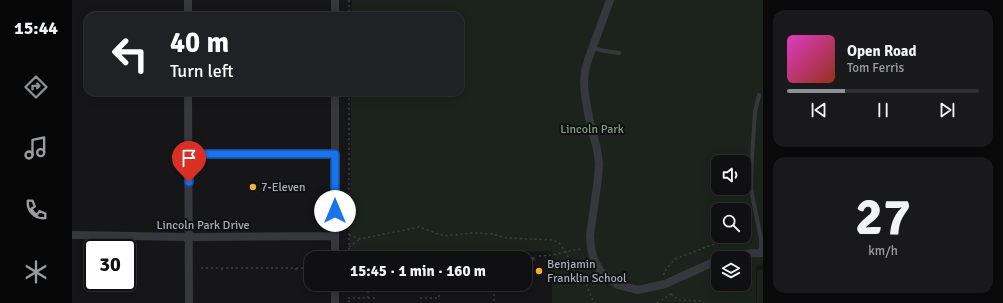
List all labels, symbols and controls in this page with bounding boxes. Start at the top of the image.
text: 15:44 [14,17,58,39]
text: 40 m [170,26,229,60]
icon: left [104,28,156,80]
text: Open Road [847,42,917,60]
text: Turn left [170,60,233,82]
text: Tom Ferris [847,60,904,76]
icon: directions [22,73,50,101]
icon: previous [808,99,830,121]
icon: pause [872,99,894,121]
icon: next [936,99,958,121]
park label: Lincoln Park [560,122,624,137]
icon: music [22,134,50,162]
pin [172,141,206,182]
icon: arrive [178,147,200,169]
map controls [711,155,751,291]
button: sound [711,155,751,195]
place label: 7-Eleven [261,180,306,195]
marker: 7-Eleven [248,182,258,192]
text: 27 [855,185,911,249]
position arrow [314,190,356,232]
icon: phone [22,196,50,224]
button: search [711,203,751,243]
street label: Lincoln Park Drive [157,218,249,233]
speed limit sign: 30 [84,239,136,291]
text: km/h [868,243,898,259]
button: layers [711,251,751,291]
place label: Benjamin Franklin School [547,257,627,286]
icon: climate [22,258,50,286]
text: 15:45 · 1 min · 160 m [350,262,486,280]
marker: Benjamin Franklin School [534,266,544,276]

